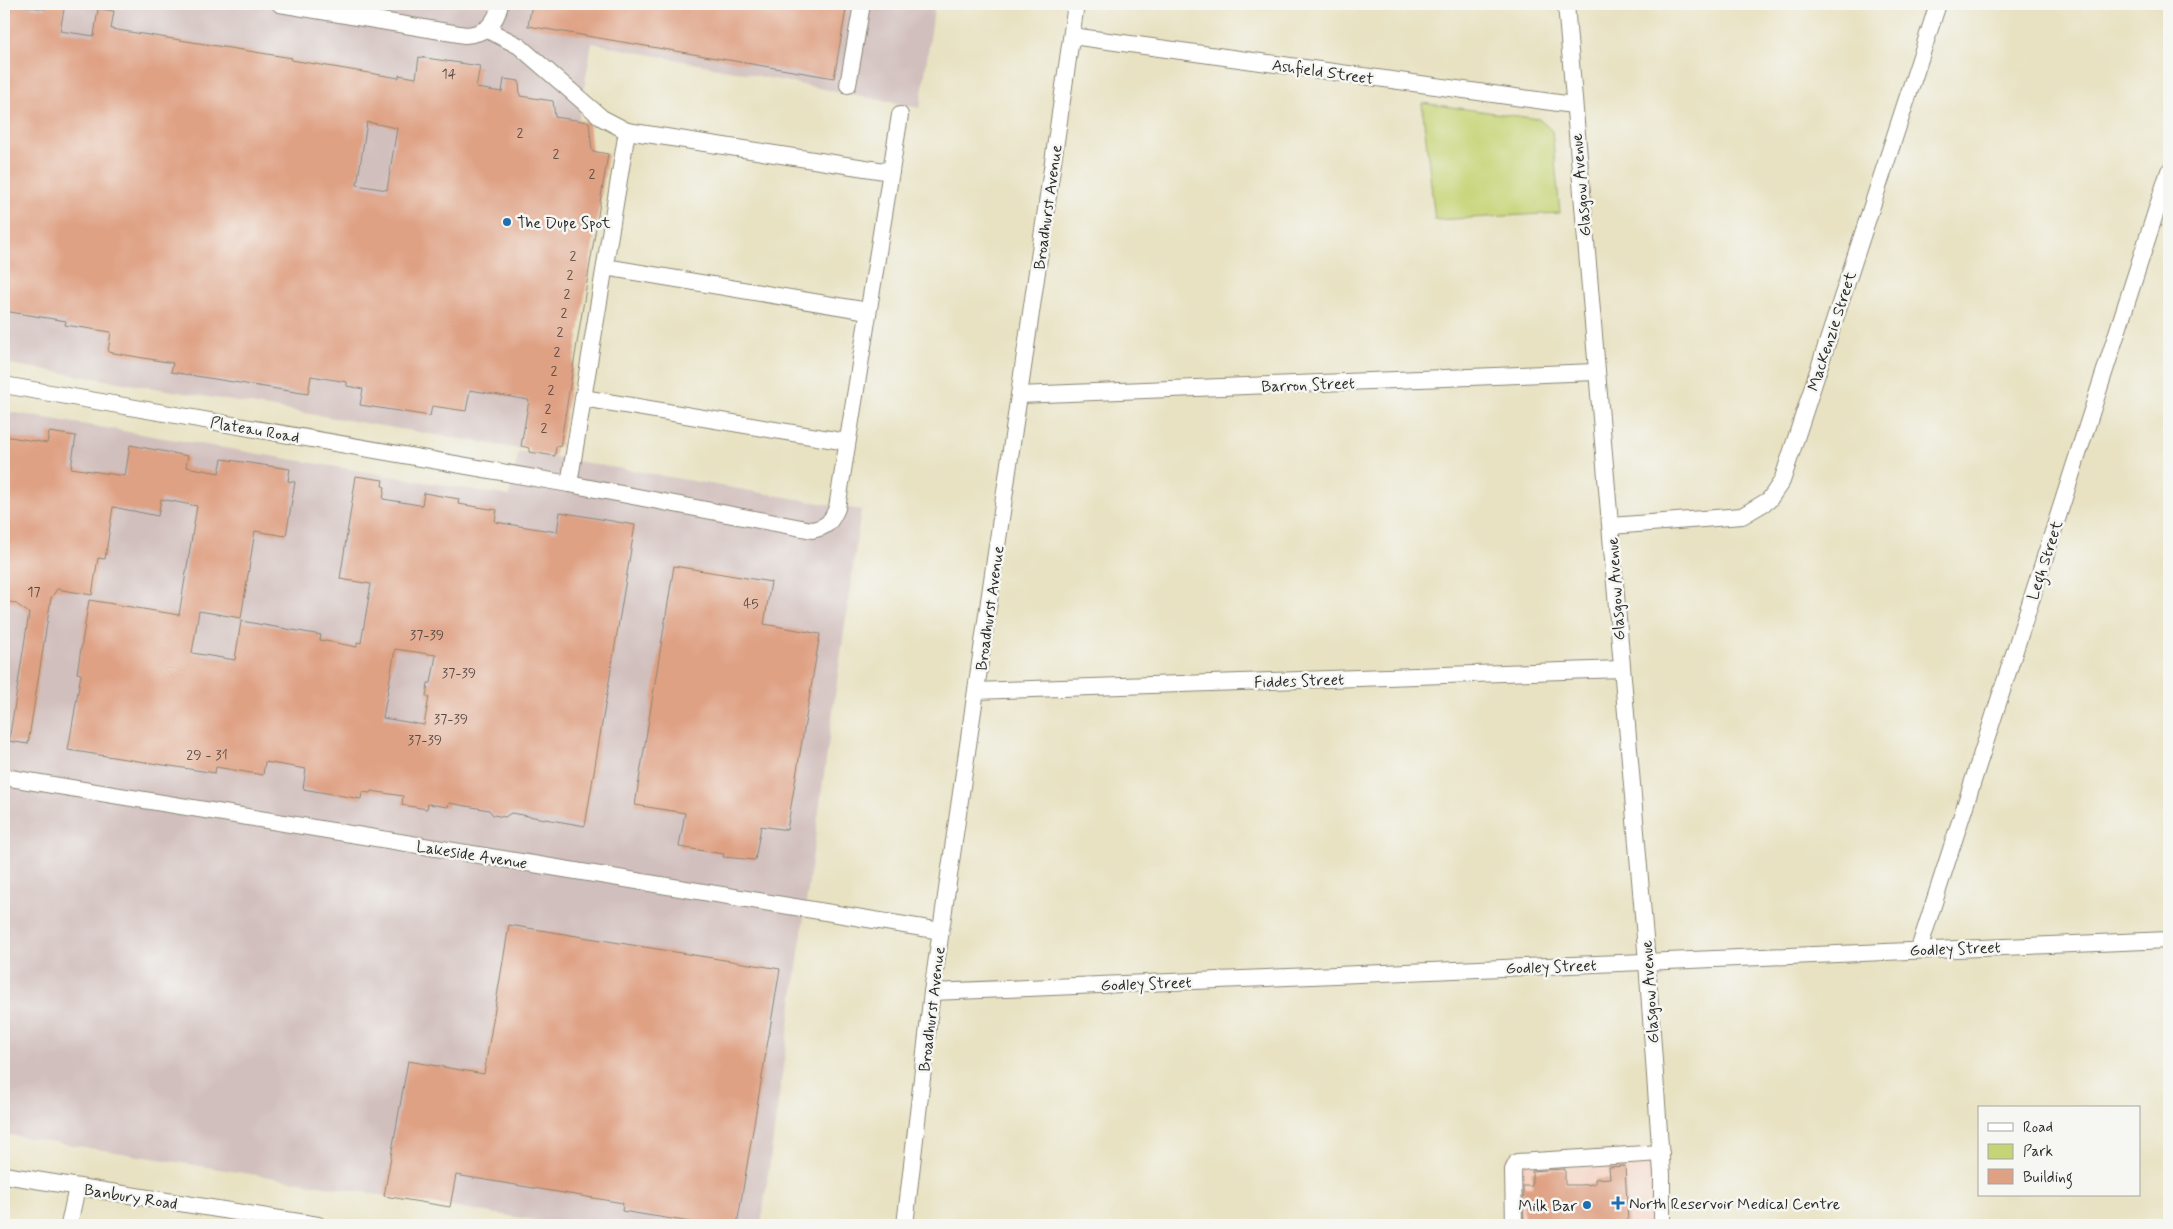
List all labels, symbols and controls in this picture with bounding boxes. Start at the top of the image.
street label: Ashfield Street [1271,55,1375,90]
house number: 14 [442,65,457,83]
house number: 2 [517,124,524,142]
street label: Glasgow Avenue [1566,132,1596,237]
street label: Broadhurst Avenue [1029,143,1068,271]
house number: 2 [553,145,560,163]
house number: 2 [589,165,596,183]
place label: The Dupe Spot [517,213,611,234]
marker: The Dupe Spot [501,216,513,228]
house number: 2 [570,247,577,265]
house number: 2 [567,266,574,284]
street label: MacKenzie Street [1803,268,1862,394]
house number: 2 [564,285,571,303]
house number: 2 [561,304,568,322]
house number: 2 [557,323,564,341]
house number: 2 [554,343,561,361]
house number: 2 [551,362,558,380]
street label: Barron Street [1261,373,1355,398]
house number: 2 [548,381,555,399]
house number: 2 [545,400,552,418]
street label: Plateau Road [208,412,301,449]
house number: 2 [541,419,548,437]
street label: Legh Street [2023,517,2069,603]
street label: Glasgow Avenue [1602,536,1631,641]
street label: Broadhurst Avenue [971,544,1010,672]
house number: 17 [27,583,41,601]
house number: 45 [743,595,759,613]
house number: 37-39 [410,626,444,644]
house number: 37-39 [442,664,476,682]
street label: Fiddes Street [1254,669,1344,694]
house number: 37-39 [434,710,468,728]
house number: 37-39 [408,731,442,749]
house number: 29 - 31 [186,746,228,764]
street label: Lakeside Avenue [415,836,529,875]
street label: Godley Street [1909,937,2001,962]
street label: Glasgow Avenue [1636,939,1665,1044]
street label: Broadhurst Avenue [914,945,951,1073]
street label: Godley Street [1505,955,1597,980]
street label: Godley Street [1100,972,1192,997]
legend [1978,1106,2140,1196]
text: Road [2023,1118,2053,1138]
text: Park [2023,1142,2053,1162]
text: Building [2023,1168,2073,1189]
street label: Banbury Road [83,1180,179,1215]
place label: North Reservoir Medical Centre [1629,1194,1841,1215]
place label: Milk Bar [1518,1196,1577,1217]
marker: North Reservoir Medical Centre [1611,1196,1625,1210]
marker: Milk Bar [1581,1199,1593,1211]

